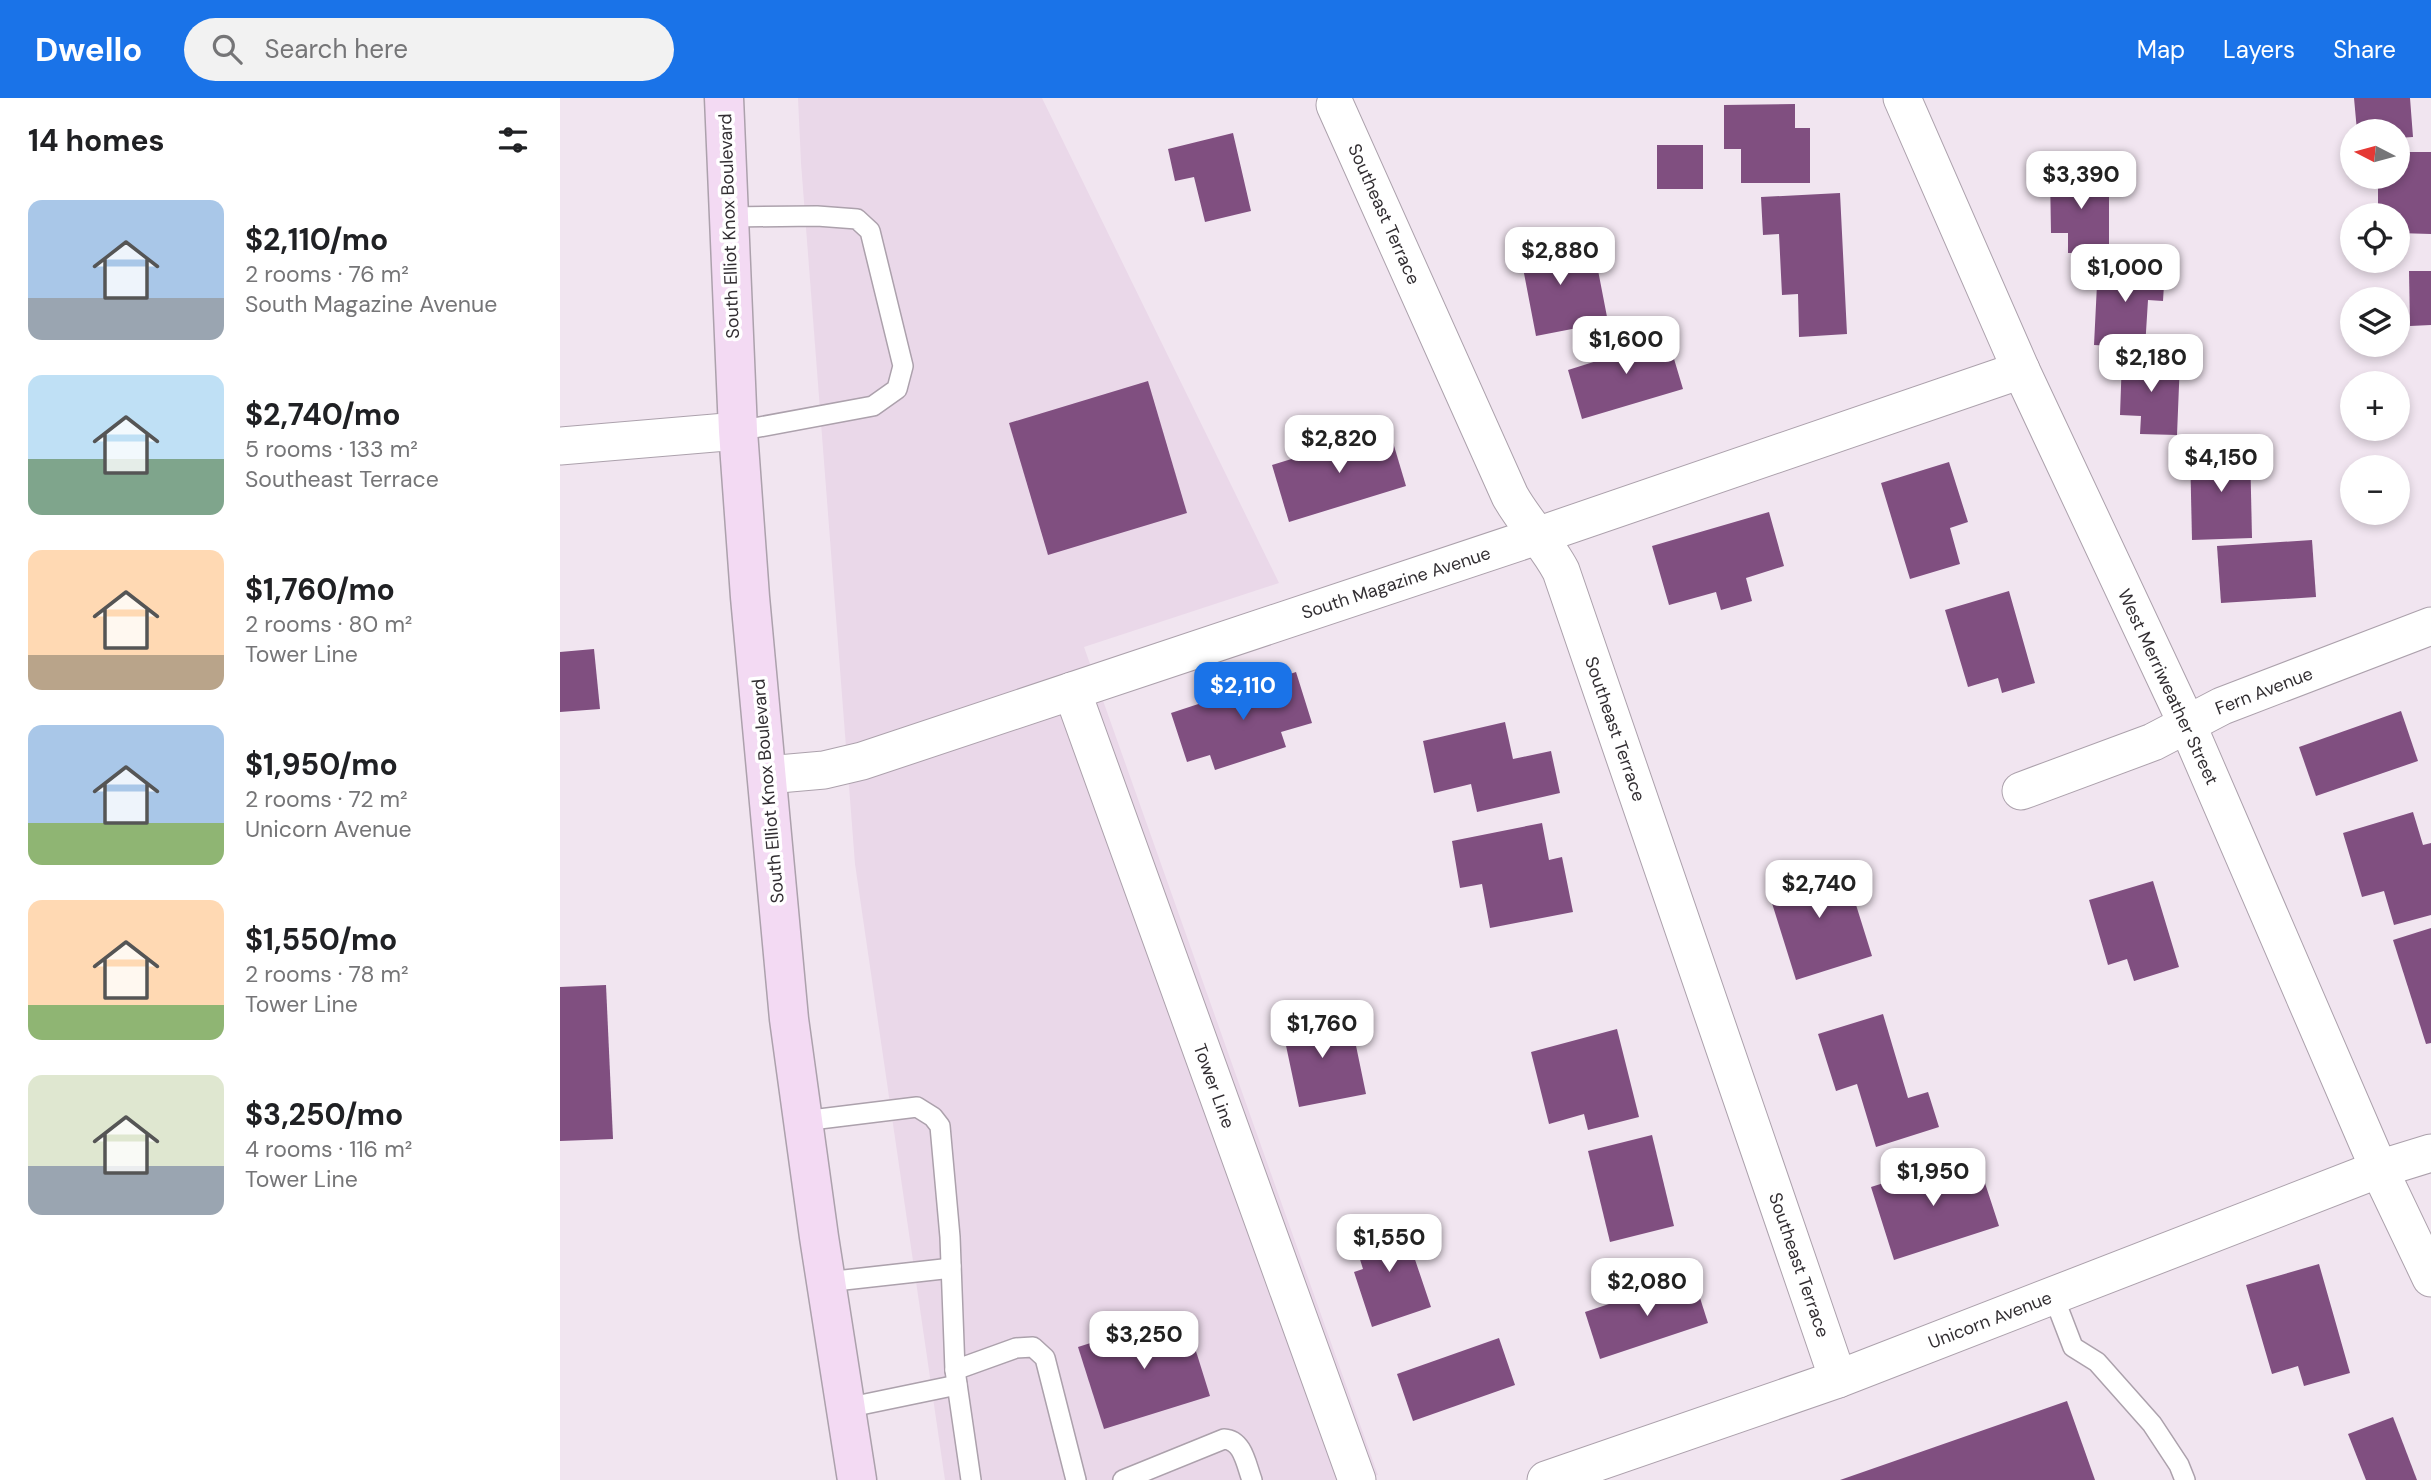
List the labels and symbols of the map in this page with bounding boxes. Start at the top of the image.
street label: South Elliot Knox Boulevard [713,113,745,339]
north arrow [2340,119,2410,189]
street label: Southeast Terrace [1342,140,1426,288]
pin: $3,390 [2024,152,2138,211]
pin: $2,880 [1503,228,1617,287]
pin: $1,000 [2068,244,2182,304]
pin: $1,600 [1569,316,1683,376]
pin: $2,180 [2094,334,2208,394]
pin: $2,820 [1282,416,1396,475]
pin: $4,150 [2164,434,2278,494]
street label: South Magazine Avenue [1298,541,1494,625]
street label: West Merriweather Street [2112,585,2224,789]
street label: Southeast Terrace [1579,653,1651,805]
street label: Fern Avenue [2212,661,2316,721]
pin: $2,110 [1186,662,1300,722]
street label: South Elliot Knox Boulevard [746,678,790,904]
pin: $2,740 [1762,860,1876,920]
pin: $1,760 [1265,1000,1379,1060]
street label: Tower Line [1188,1040,1240,1132]
pin: $1,950 [1876,1148,1990,1208]
street label: Southeast Terrace [1763,1189,1835,1341]
pin: $1,550 [1332,1214,1446,1274]
pin: $2,080 [1590,1258,1704,1318]
street label: Unicorn Avenue [1925,1285,2055,1355]
pin: $3,250 [1087,1312,1201,1371]

